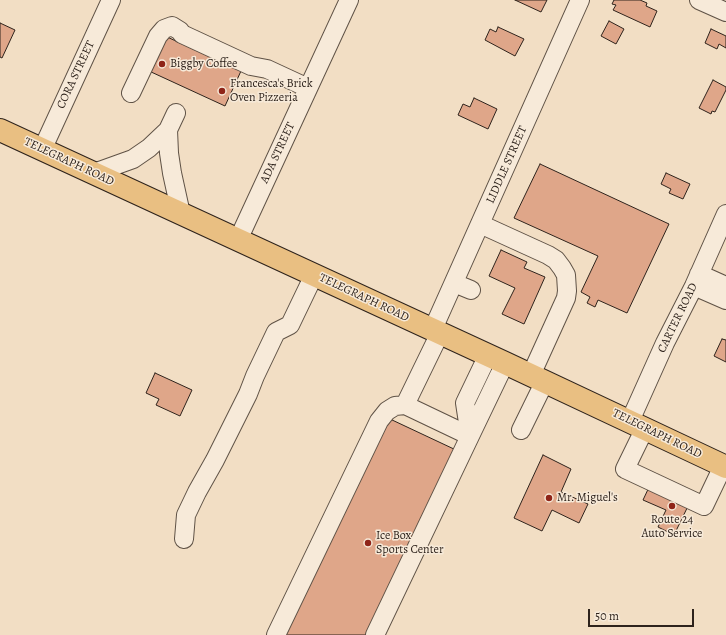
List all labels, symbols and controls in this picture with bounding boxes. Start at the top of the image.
street label: CORA STREET [54,39,98,111]
place label: Biggby Coffee [170,57,237,71]
marker: Biggby Coffee [157,59,167,69]
place label: Francesca's Brick Oven Pizzeria [230,77,313,105]
marker: Francesca's Brick Oven Pizzeria [217,86,227,96]
street label: ADA STREET [258,120,298,186]
street label: LIDDLE STREET [483,124,531,206]
street label: TELEGRAPH ROAD [22,135,116,189]
street label: TELEGRAPH ROAD [317,271,411,325]
street label: CARTER ROAD [655,281,701,355]
street label: TELEGRAPH ROAD [610,406,704,462]
place label: Mr. Miguel's [557,491,618,505]
marker: Mr. Miguel's [544,493,554,503]
marker: Route 24 Auto Service [667,501,677,511]
place label: Route 24 Auto Service [642,513,702,541]
place label: Ice Box Sports Center [376,529,444,557]
marker: Ice Box Sports Center [363,538,373,548]
scale bar [590,601,696,627]
text: 50 m [595,608,619,624]

